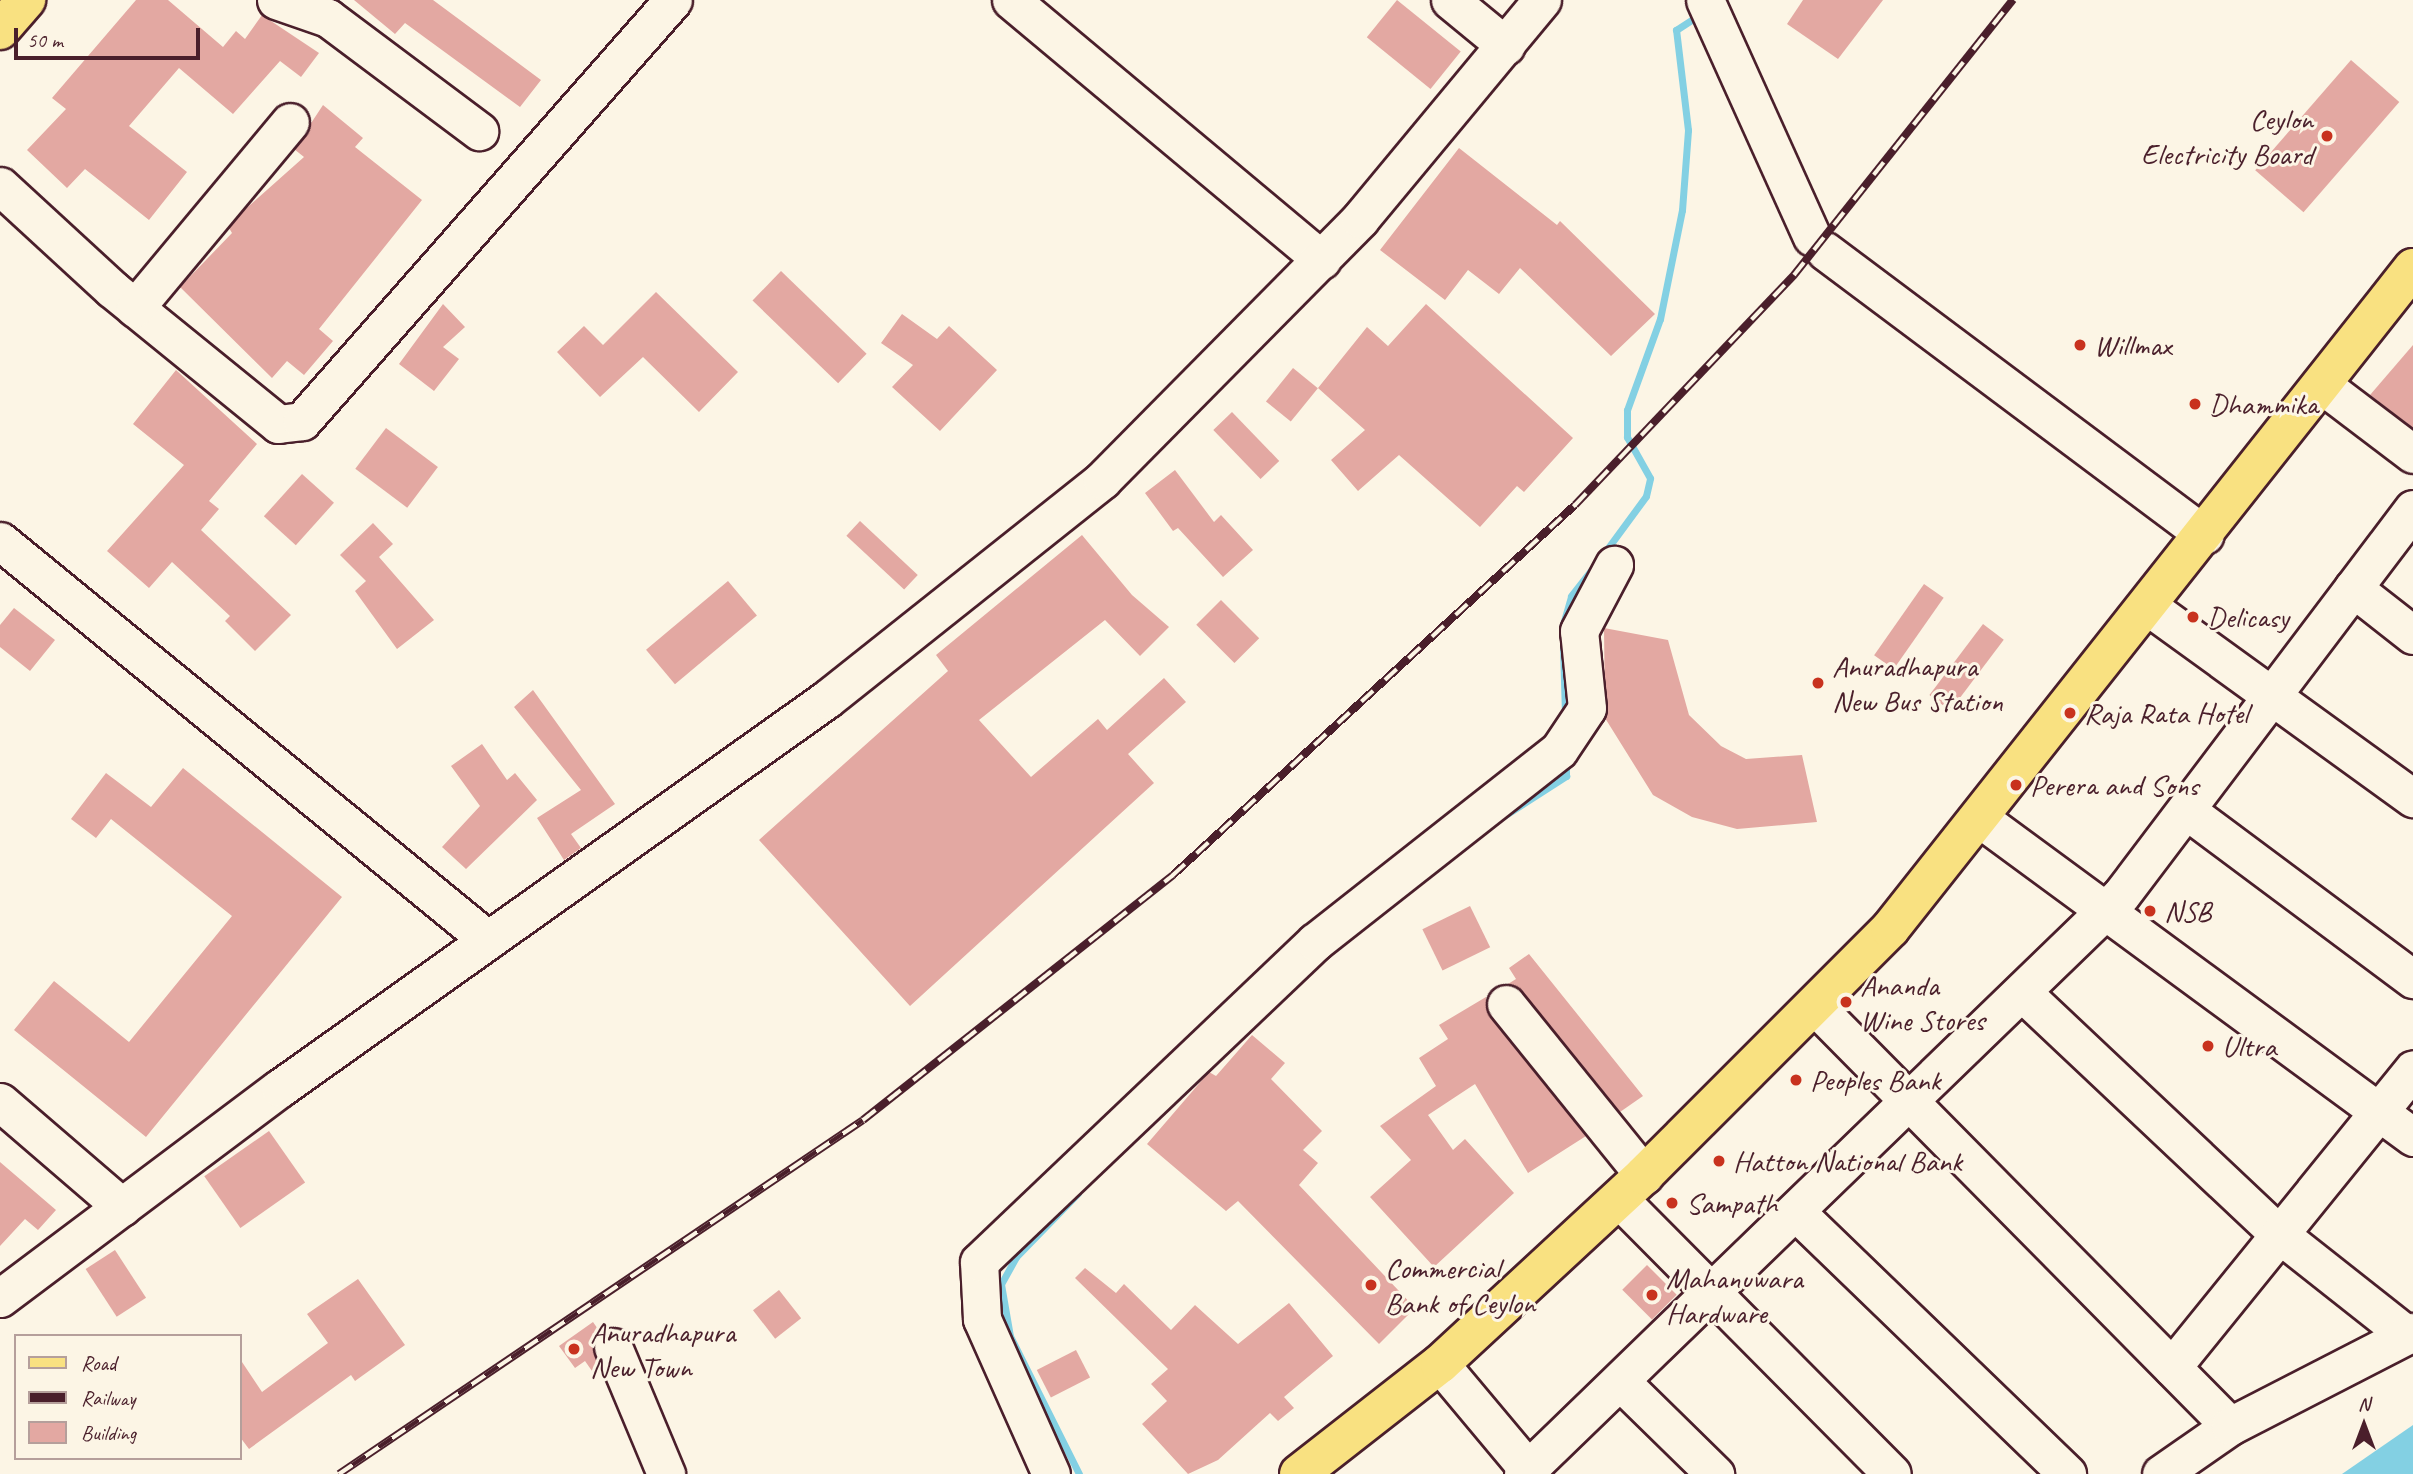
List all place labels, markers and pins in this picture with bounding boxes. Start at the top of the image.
place label: Ceylon Electricity Board [2141,101,2313,172]
marker: Ceylon Electricity Board [2319,128,2335,144]
place label: Willmax [2094,327,2171,363]
marker: Willmax [2072,337,2088,353]
place label: Dhammika [2209,386,2318,422]
marker: Dhammika [2187,396,2203,412]
place label: Delicasy [2207,599,2289,635]
marker: Delicasy [2185,609,2201,625]
place label: Anuradhapura New Bus Station [1832,648,2005,718]
marker: Anuradhapura New Bus Station [1810,675,1826,691]
place label: Raja Rata Hotel [2084,695,2249,731]
marker: Raja Rata Hotel [2062,705,2078,721]
place label: Perera and Sons [2030,767,2198,803]
marker: Perera and Sons [2008,777,2024,793]
place label: NSB [2164,893,2211,929]
marker: NSB [2142,903,2158,919]
place label: Ananda Wine Stores [1860,967,1985,1038]
marker: Ananda Wine Stores [1838,994,1854,1010]
place label: Ultra [2222,1028,2276,1064]
marker: Ultra [2200,1038,2216,1054]
place label: Peoples Bank [1810,1062,1940,1098]
marker: Peoples Bank [1788,1072,1804,1088]
place label: Hatton National Bank [1733,1143,1964,1179]
marker: Hatton National Bank [1711,1153,1727,1169]
place label: Sampath [1686,1185,1777,1221]
marker: Sampath [1664,1195,1680,1211]
place label: Commercial Bank of Ceylon [1385,1250,1535,1320]
place label: Mahanuwara Hardware [1666,1260,1803,1330]
marker: Commercial Bank of Ceylon [1363,1277,1379,1293]
marker: Mahanuwara Hardware [1644,1287,1660,1303]
place label: Anuradhapura New Town [590,1314,735,1384]
marker: Anuradhapura New Town [564,1339,584,1359]

